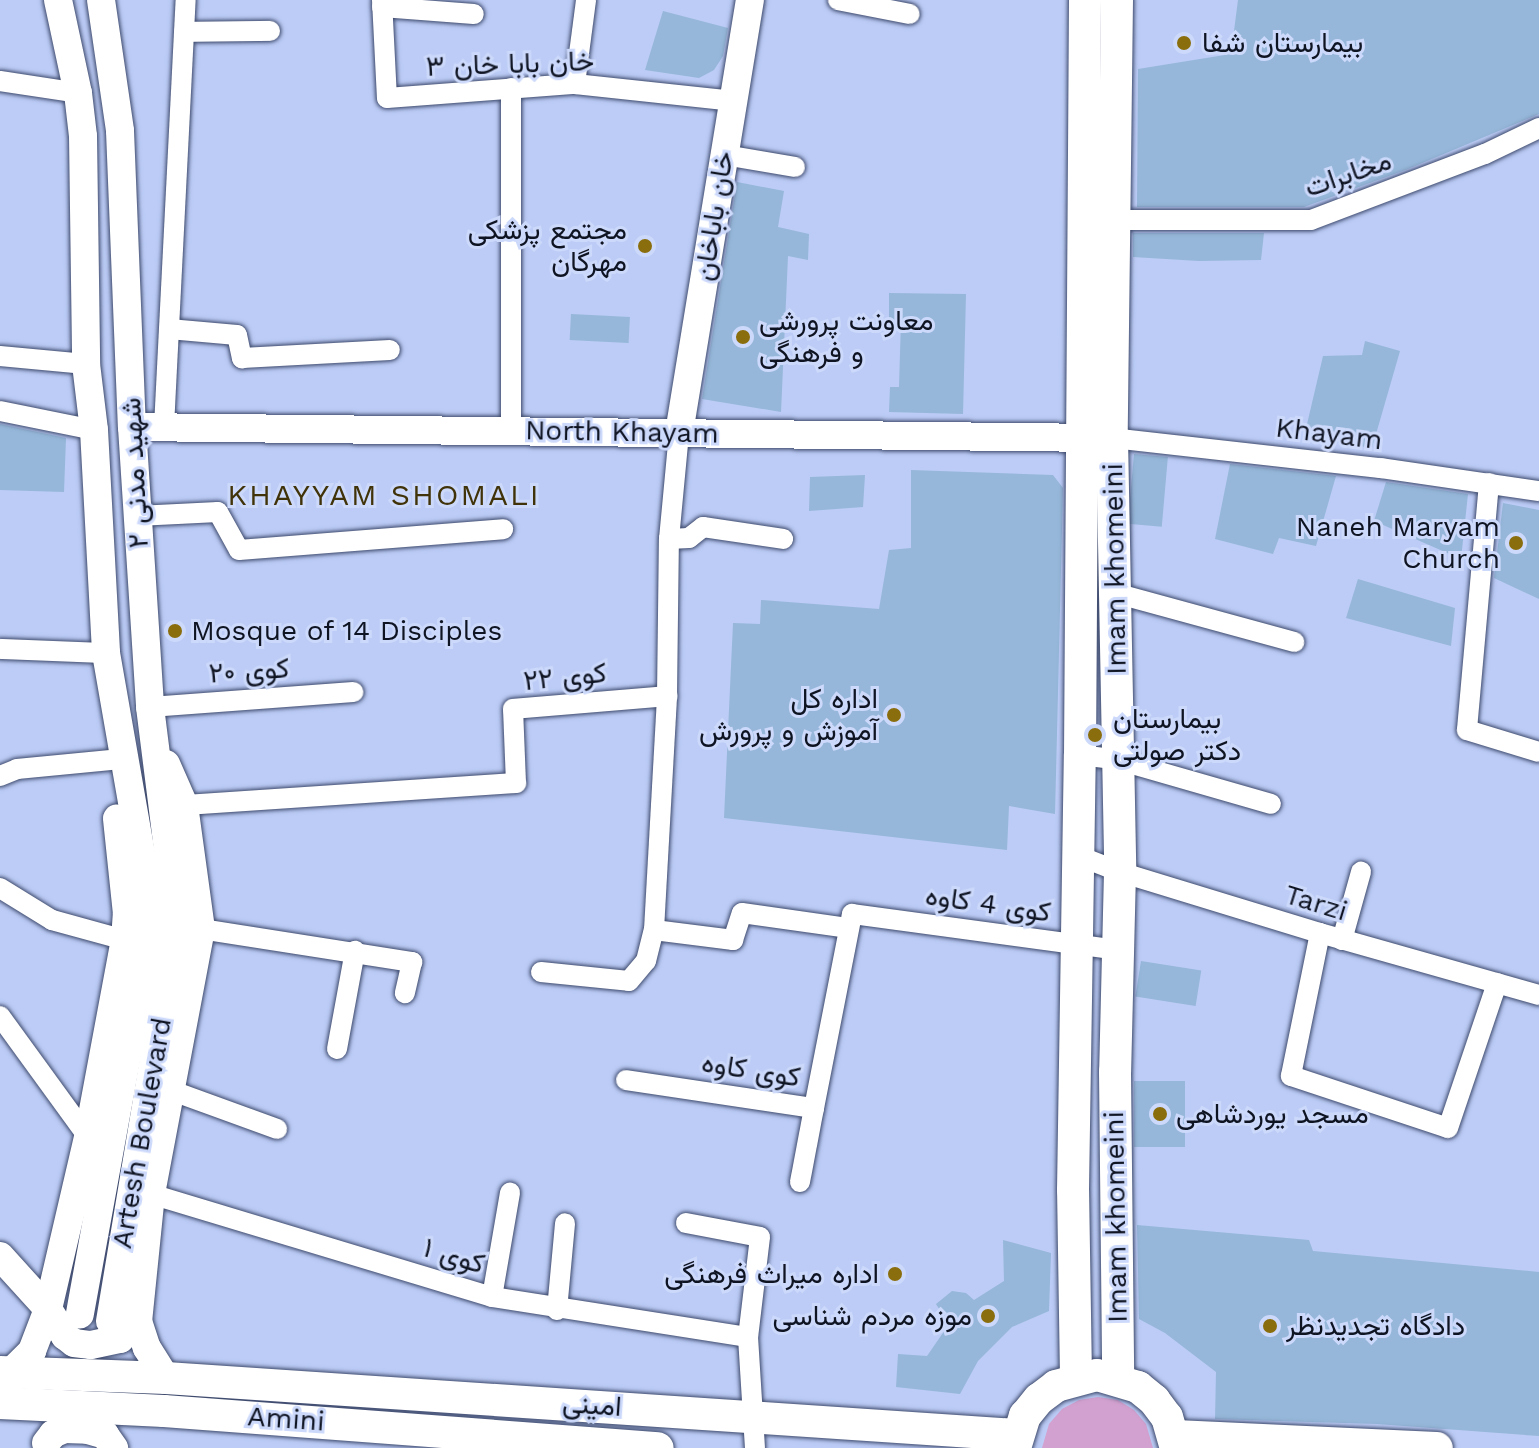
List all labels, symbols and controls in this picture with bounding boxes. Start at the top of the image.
place label: بیمارستان شفا [1202,26,1363,60]
marker: بیمارستان شفا [1173,32,1195,54]
street label: خان بابا خان ۳ [425,44,595,84]
street label: مخابرات [1300,144,1396,204]
street label: خان باباخان [687,149,741,283]
place label: مجتمع پزشکی مهرگان [468,213,627,279]
marker: مجتمع پزشکی مهرگان [634,235,656,257]
place label: معاونت پرورشی و فرهنگی [759,304,933,370]
marker: معاونت پرورشی و فرهنگی [734,328,752,346]
street label: شهید مدنی ۲ [114,397,156,549]
street label: Khayam [1274,411,1384,457]
street label: North Khayam [525,414,719,450]
street label: Imam khomeini [1096,463,1134,675]
district label: KHAYYAM SHOMALI [227,477,541,513]
place label: Naneh Maryam Church [1296,510,1500,576]
marker: Naneh Maryam Church [1507,534,1525,552]
place label: Mosque of 14 Disciples [191,614,504,648]
marker: Mosque of 14 Disciples [166,622,184,640]
street label: کوی ۲۰ [208,651,290,691]
street label: کوی ۲۲ [522,656,608,698]
place label: اداره کل آموزش و پرورش [699,682,878,748]
place label: بیمارستان دکتر صولتی [1113,702,1241,768]
marker: اداره کل آموزش و پرورش [885,706,903,724]
marker: بیمارستان دکتر صولتی [1084,724,1106,746]
street label: Tarzi [1281,878,1351,928]
street label: کوی 4 کاوه [923,879,1053,929]
street label: Artesh Boulevard [105,1015,179,1251]
street label: کوی کاوه [699,1046,803,1094]
place label: مسجد یوردشاهی [1176,1097,1369,1131]
marker: مسجد یوردشاهی [1151,1105,1169,1123]
street label: Imam khomeini [1097,1111,1135,1323]
street label: کوی ۱ [419,1231,489,1281]
place label: اداره میراث فرهنگی [664,1257,879,1291]
marker: اداره میراث فرهنگی [886,1265,904,1283]
place label: موزه مردم شناسی [772,1299,972,1333]
marker: موزه مردم شناسی [979,1307,997,1325]
place label: دادگاه تجدیدنظر [1286,1309,1465,1343]
marker: دادگاه تجدیدنظر [1261,1317,1279,1335]
street label: امینی [561,1386,623,1424]
street label: Amini [246,1400,326,1438]

